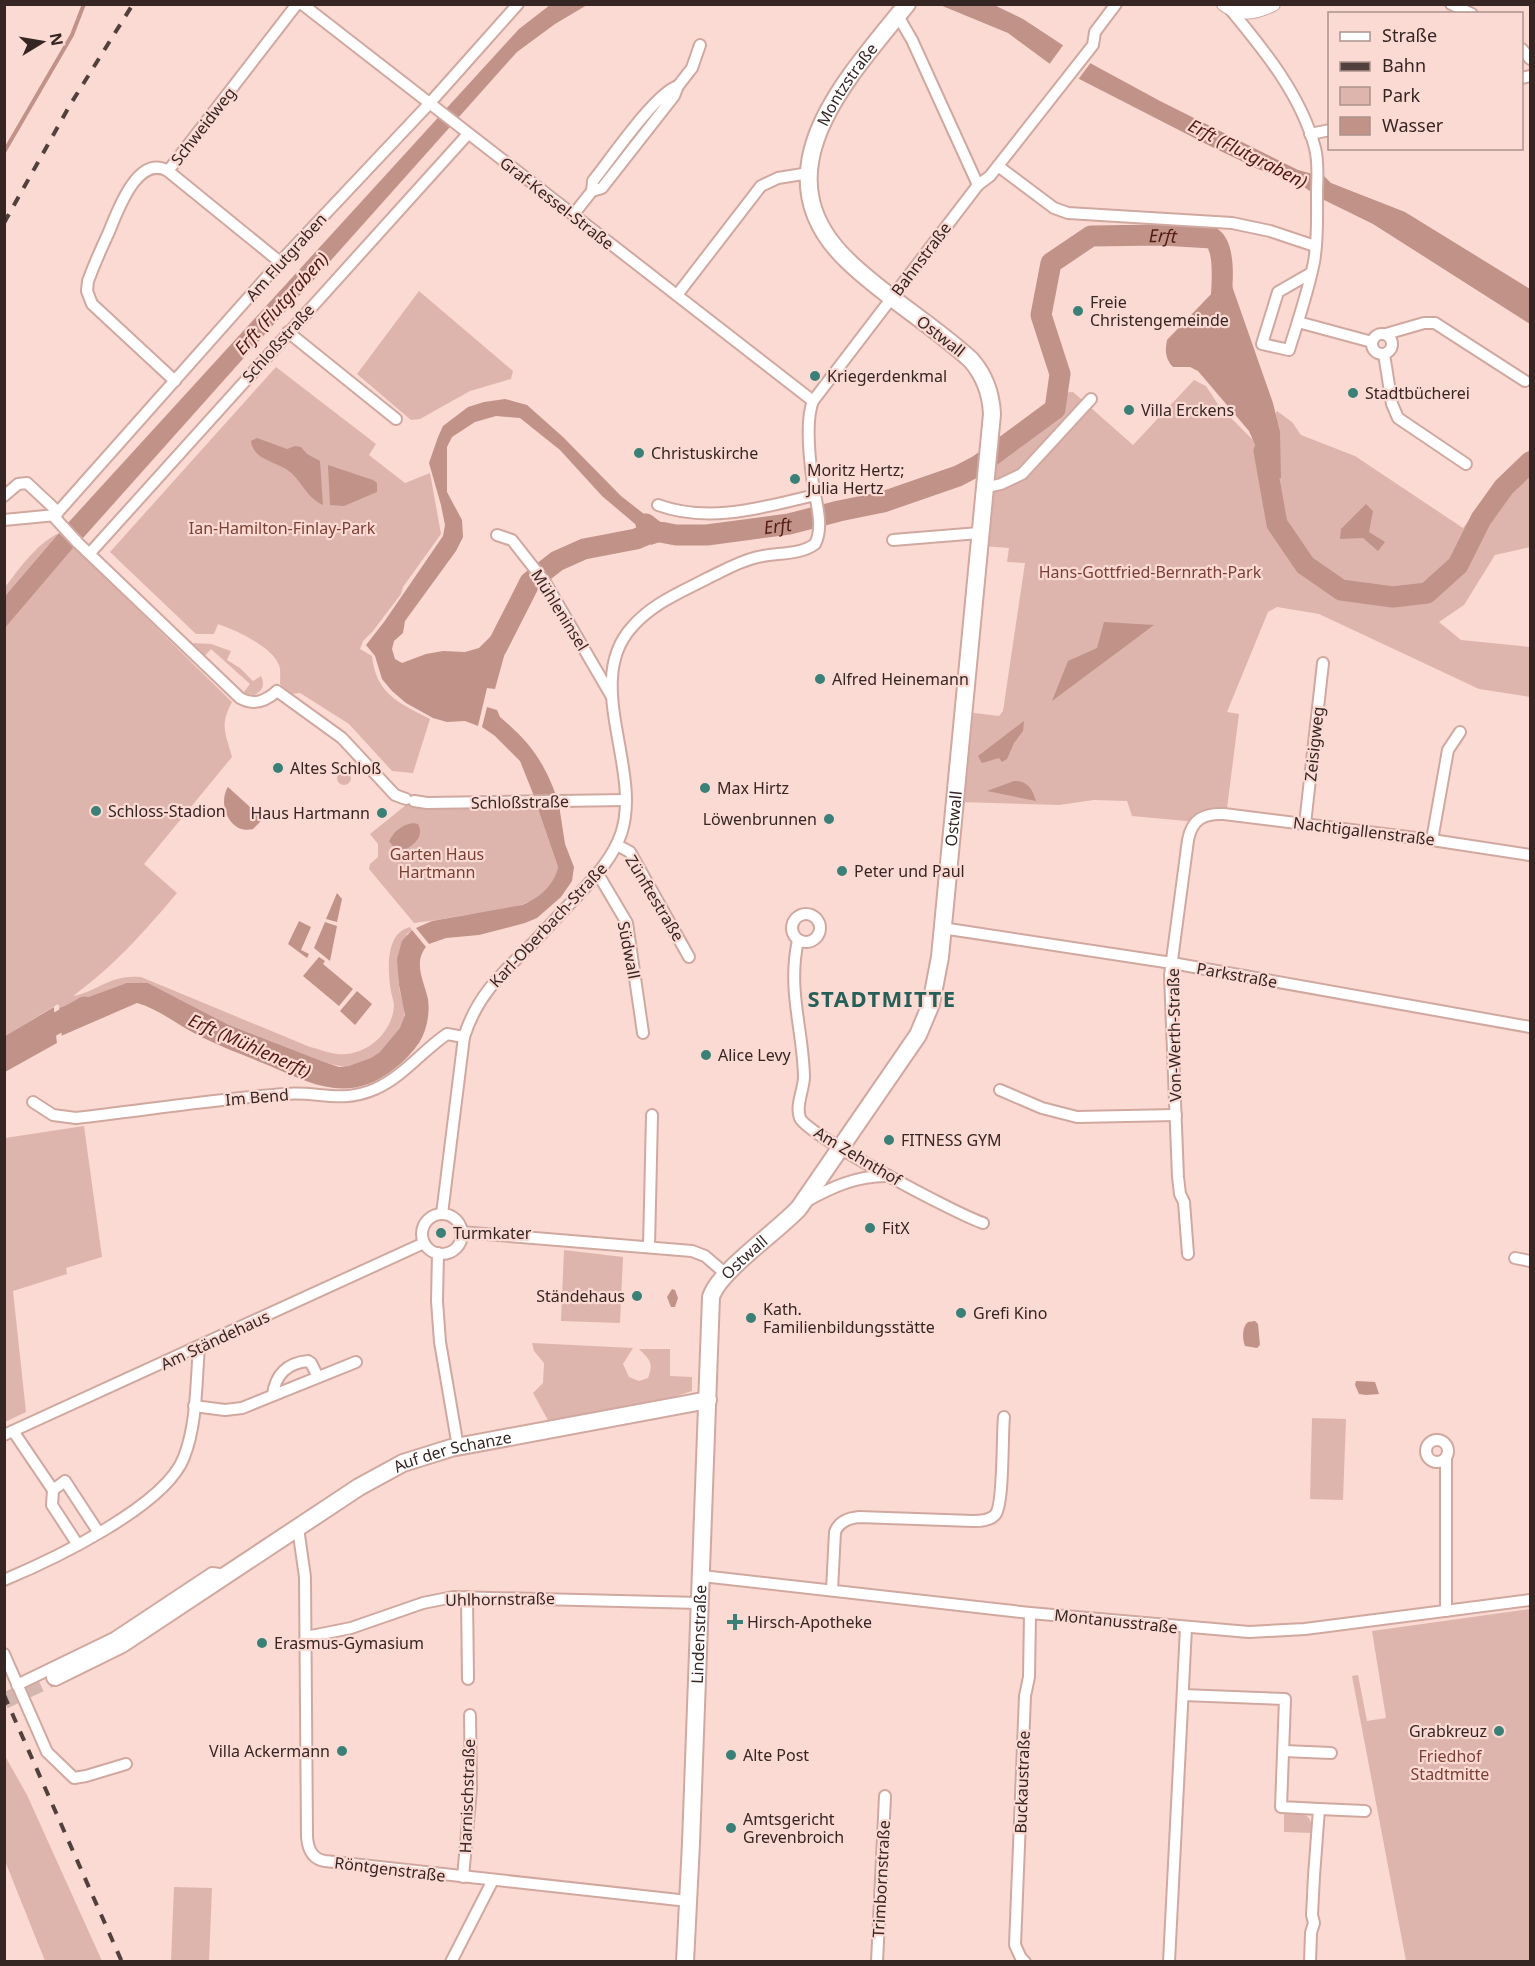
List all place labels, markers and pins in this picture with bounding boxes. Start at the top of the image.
place label: Freie Christengemeinde [1090,291,1229,331]
marker: Freie Christengemeinde [1071,304,1085,318]
place label: Kriegerdenkmal [827,365,947,387]
marker: Kriegerdenkmal [808,369,822,383]
place label: Stadtbücherei [1365,382,1470,404]
marker: Stadtbücherei [1346,386,1360,400]
place label: Villa Erckens [1141,399,1234,421]
marker: Villa Erckens [1122,403,1136,417]
place label: Christuskirche [651,442,758,464]
marker: Christuskirche [632,446,646,460]
place label: Moritz Hertz; Julia Hertz [805,459,904,499]
marker: Moritz Hertz; Julia Hertz [788,472,802,486]
place label: Alfred Heinemann [832,668,969,690]
marker: Alfred Heinemann [813,672,827,686]
place label: Altes Schloß [290,757,381,779]
marker: Altes Schloß [271,761,285,775]
place label: Max Hirtz [717,777,789,799]
marker: Max Hirtz [698,781,712,795]
place label: Schloss-Stadion [108,800,226,822]
place label: Haus Hartmann [251,802,370,824]
marker: Schloss-Stadion [89,804,103,818]
marker: Haus Hartmann [375,806,389,820]
place label: Löwenbrunnen [703,808,817,830]
marker: Löwenbrunnen [822,812,836,826]
place label: Peter und Paul [854,860,965,882]
marker: Peter und Paul [835,864,849,878]
place label: Alice Levy [718,1044,792,1066]
marker: Alice Levy [699,1048,713,1062]
place label: FITNESS GYM [901,1129,1002,1151]
marker: FITNESS GYM [882,1133,896,1147]
place label: FitX [882,1217,910,1239]
marker: FitX [863,1221,877,1235]
place label: Turmkater [453,1222,532,1244]
marker: Turmkater [434,1226,448,1240]
place label: Ständehaus [536,1285,625,1307]
marker: Ständehaus [630,1289,644,1303]
place label: Kath. Familienbildungsstätte [763,1298,935,1338]
place label: Grefi Kino [973,1302,1047,1324]
marker: Grefi Kino [954,1306,968,1320]
marker: Kath. Familienbildungsstätte [744,1311,758,1325]
place label: Hirsch-Apotheke [747,1611,872,1633]
marker: Hirsch-Apotheke [728,1615,742,1629]
place label: Erasmus-Gymasium [274,1632,424,1654]
marker: Erasmus-Gymasium [255,1636,269,1650]
place label: Grabkreuz [1409,1720,1487,1742]
marker: Grabkreuz [1492,1724,1506,1738]
place label: Villa Ackermann [209,1740,330,1762]
marker: Villa Ackermann [335,1744,349,1758]
place label: Alte Post [743,1744,809,1766]
marker: Alte Post [724,1748,738,1762]
place label: Amtsgericht Grevenbroich [743,1808,844,1848]
marker: Amtsgericht Grevenbroich [724,1821,738,1835]

